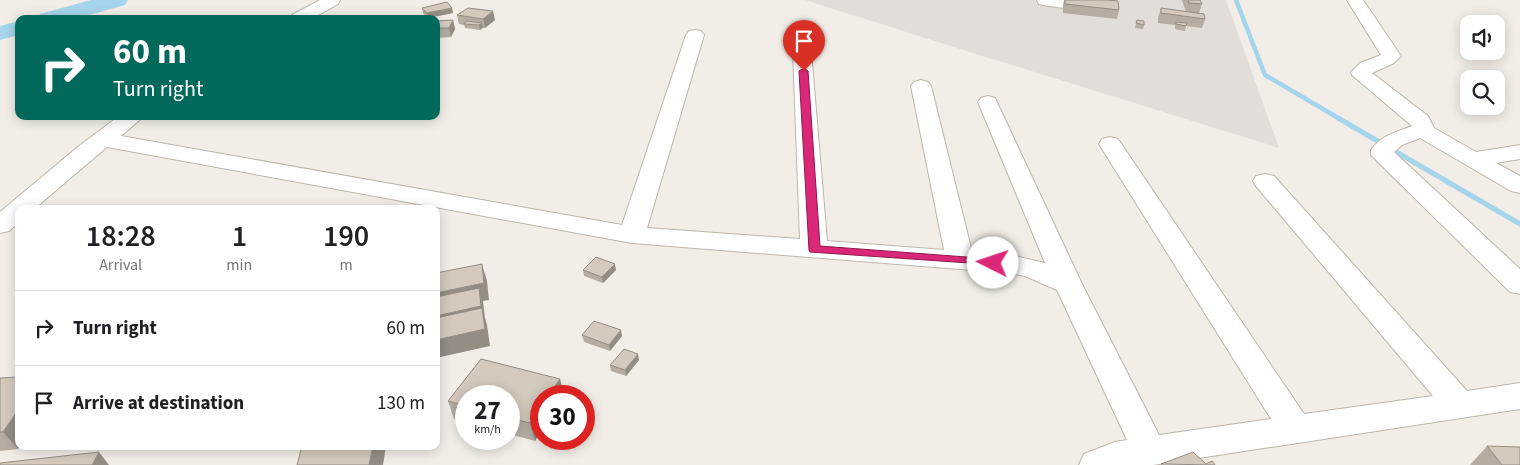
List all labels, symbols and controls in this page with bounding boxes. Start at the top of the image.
map controls [1460,15,1505,115]
button: sound [1460,15,1505,60]
pin [783,20,825,71]
text: 60 m [113,27,187,77]
icon: arrive [790,27,818,55]
icon: right [30,35,95,100]
button: search [1460,70,1505,115]
text: Turn right [113,73,203,105]
text: 18:28 [86,215,156,258]
text: 1 [232,215,247,258]
text: 190 [323,215,369,258]
position arrow [966,236,1018,288]
text: Arrival [99,254,142,276]
text: min [226,254,252,276]
text: m [340,254,353,276]
icon: right [30,314,58,342]
text: Turn right [73,315,157,342]
text: 60 m [387,315,425,342]
speed limit sign: 30 [530,385,595,450]
icon: arrive [30,389,58,417]
text: Arrive at destination [73,390,244,417]
text: 130 m [377,390,425,417]
text: 27 [474,393,501,429]
text: km/h [474,421,501,438]

